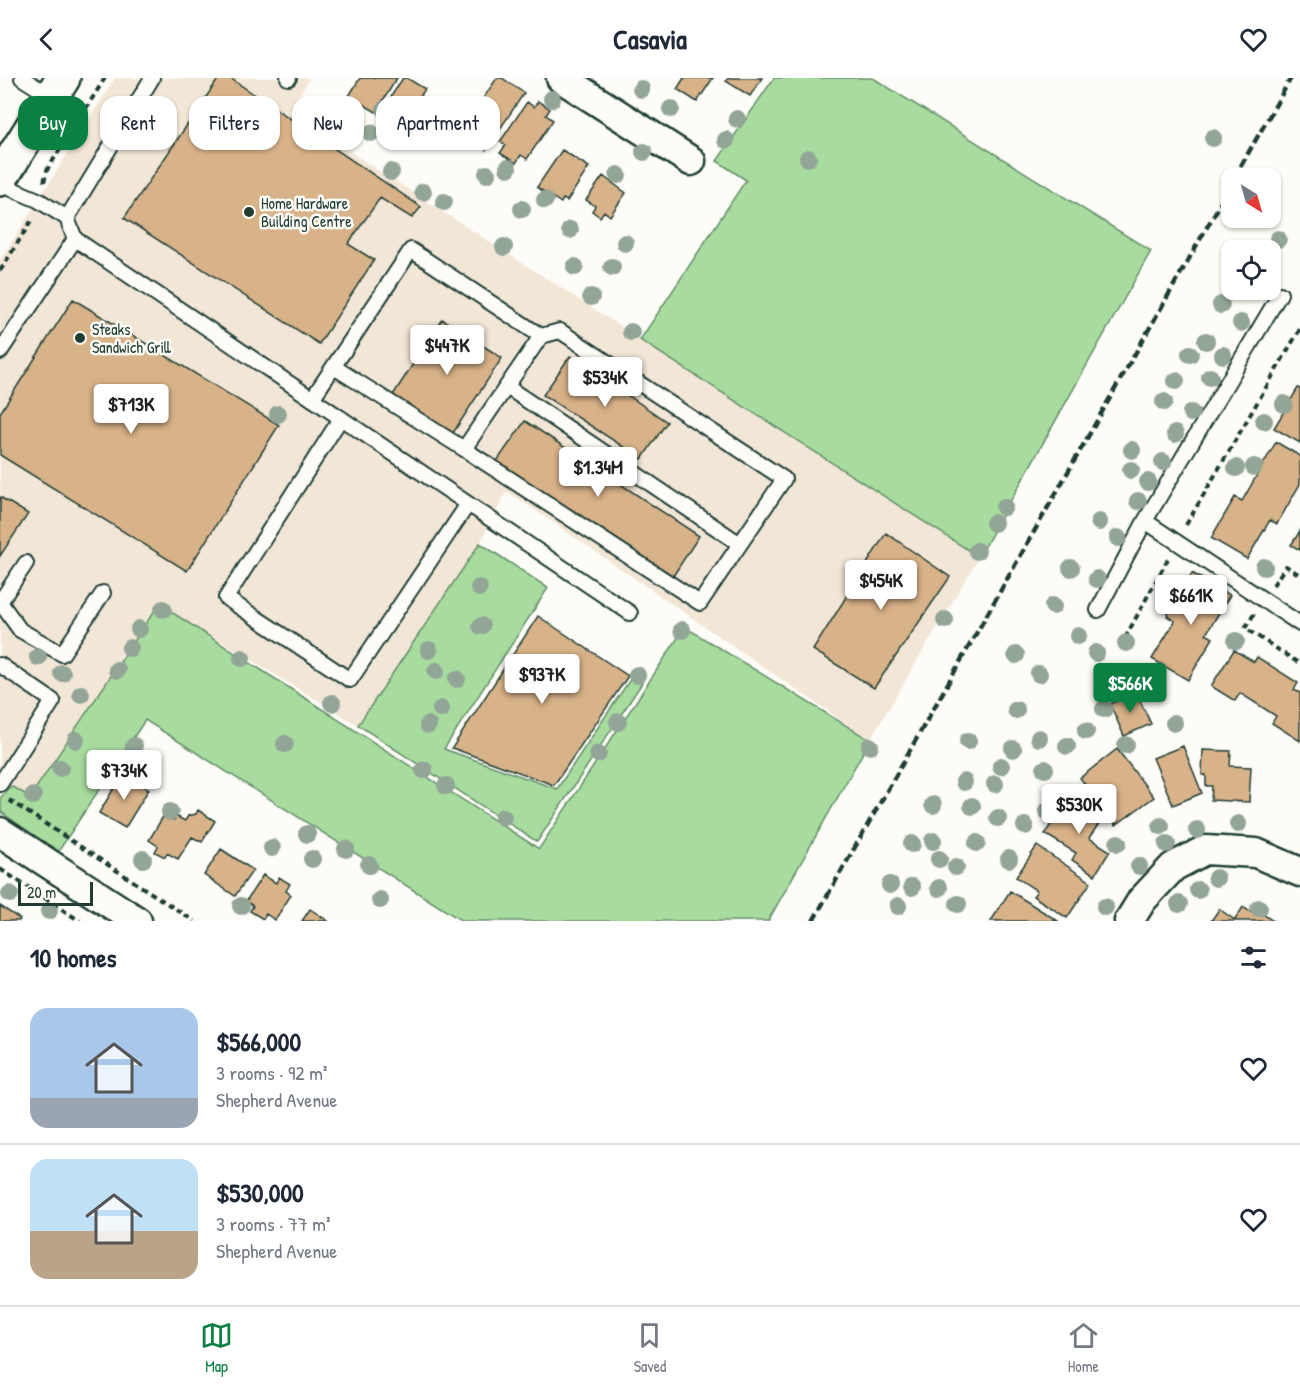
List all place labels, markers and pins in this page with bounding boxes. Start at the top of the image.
place label: Home Hardware Building Centre [261,192,352,232]
marker: Home Hardware Building Centre [242,205,256,219]
place label: Steaks Sandwich Grill [92,318,171,358]
pin: $447K [405,325,489,376]
marker: Steaks Sandwich Grill [73,331,87,345]
pin: $534K [563,357,647,408]
pin: $713K [89,384,173,435]
pin: $1.34M [549,447,647,498]
pin: $454K [839,560,923,611]
pin: $661K [1149,575,1233,626]
pin: $937K [500,654,584,705]
pin: $566K [1088,663,1172,714]
pin: $734K [82,750,166,801]
pin: $530K [1037,784,1121,835]

